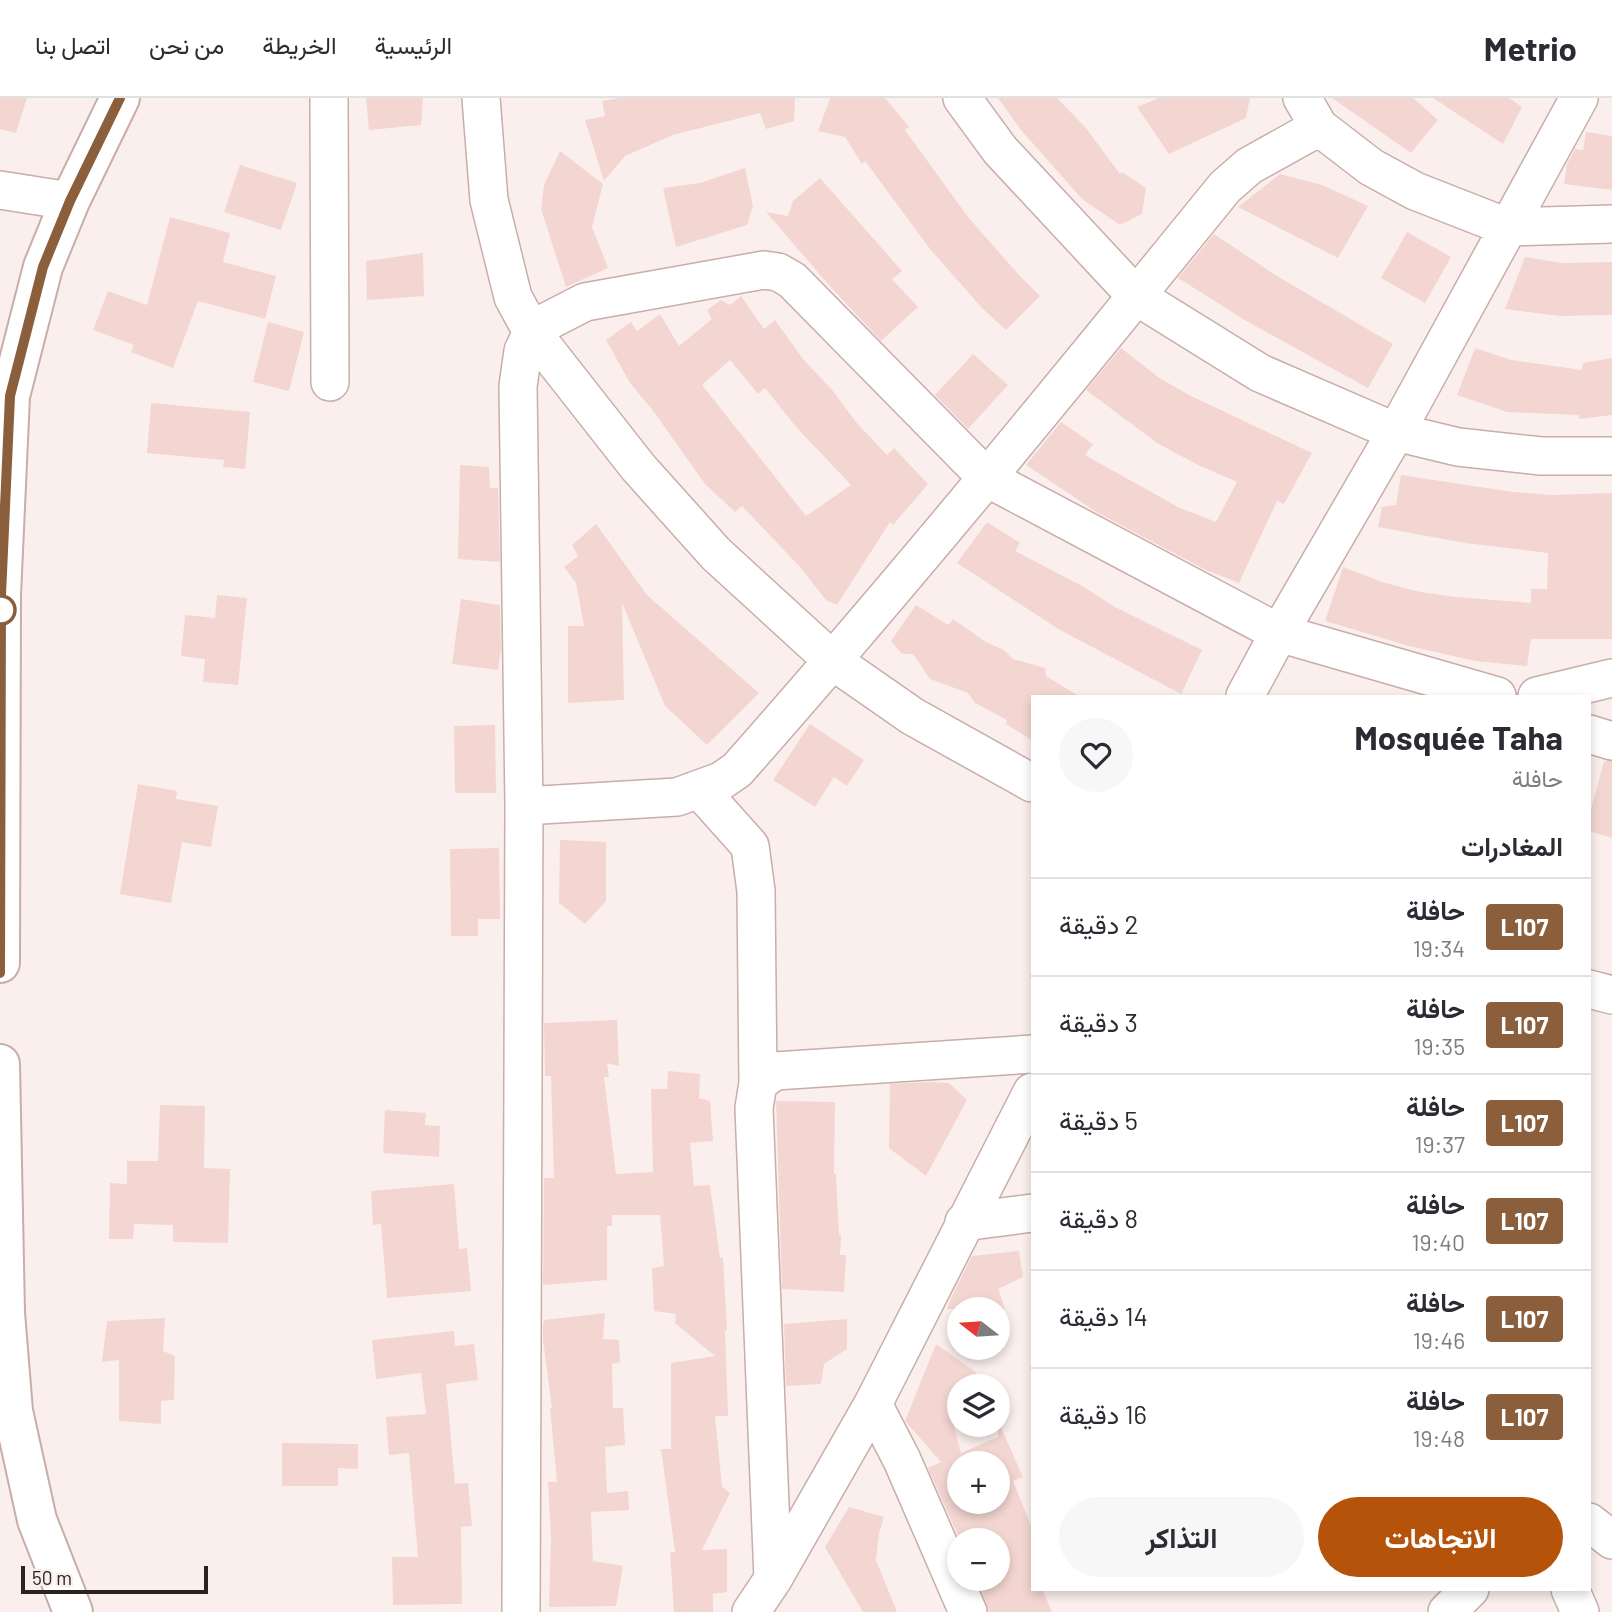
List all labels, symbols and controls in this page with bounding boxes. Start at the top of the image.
text: Metrio [1484,28,1577,68]
text: اتصل بنا [35,30,111,59]
text: من نحن [149,30,224,59]
text: الخريطة [262,30,337,59]
text: الرئيسية [375,30,452,59]
unlabelled marker [0,595,16,625]
text: Mosquée Taha [1354,717,1563,757]
button: heart [1059,718,1133,792]
text: حافلة [1512,764,1563,792]
text: المغادرات [1461,830,1563,861]
text: حافلة [1406,894,1465,925]
text: 2 دقيقة [1059,908,1138,939]
text: L107 [1501,912,1548,941]
text: 19:34 [1413,934,1465,962]
text: حافلة [1406,992,1465,1023]
text: 3 دقيقة [1059,1006,1138,1037]
text: L107 [1501,1010,1548,1039]
text: 19:35 [1414,1032,1465,1060]
text: حافلة [1406,1090,1465,1121]
text: 5 دقيقة [1059,1104,1138,1135]
text: L107 [1501,1108,1548,1137]
text: 19:37 [1414,1130,1465,1158]
text: حافلة [1406,1188,1465,1219]
text: 8 دقيقة [1059,1202,1138,1233]
text: L107 [1501,1206,1548,1235]
text: 19:40 [1412,1228,1465,1256]
text: حافلة [1406,1286,1465,1317]
north arrow [947,1297,1010,1360]
map controls [947,1297,1010,1591]
text: 14 دقيقة [1059,1300,1148,1331]
text: L107 [1501,1304,1548,1333]
text: 19:46 [1413,1326,1465,1354]
button: layers [947,1374,1010,1437]
text: حافلة [1406,1384,1465,1415]
text: 16 دقيقة [1059,1398,1147,1429]
text: L107 [1501,1402,1548,1431]
text: 19:48 [1413,1424,1465,1452]
button: + [947,1451,1010,1514]
button: التذاكر [1059,1497,1304,1577]
button: الاتجاهات [1318,1497,1563,1577]
button: − [947,1528,1010,1591]
scale bar [21,1563,208,1595]
text: 50 m [32,1566,72,1589]

